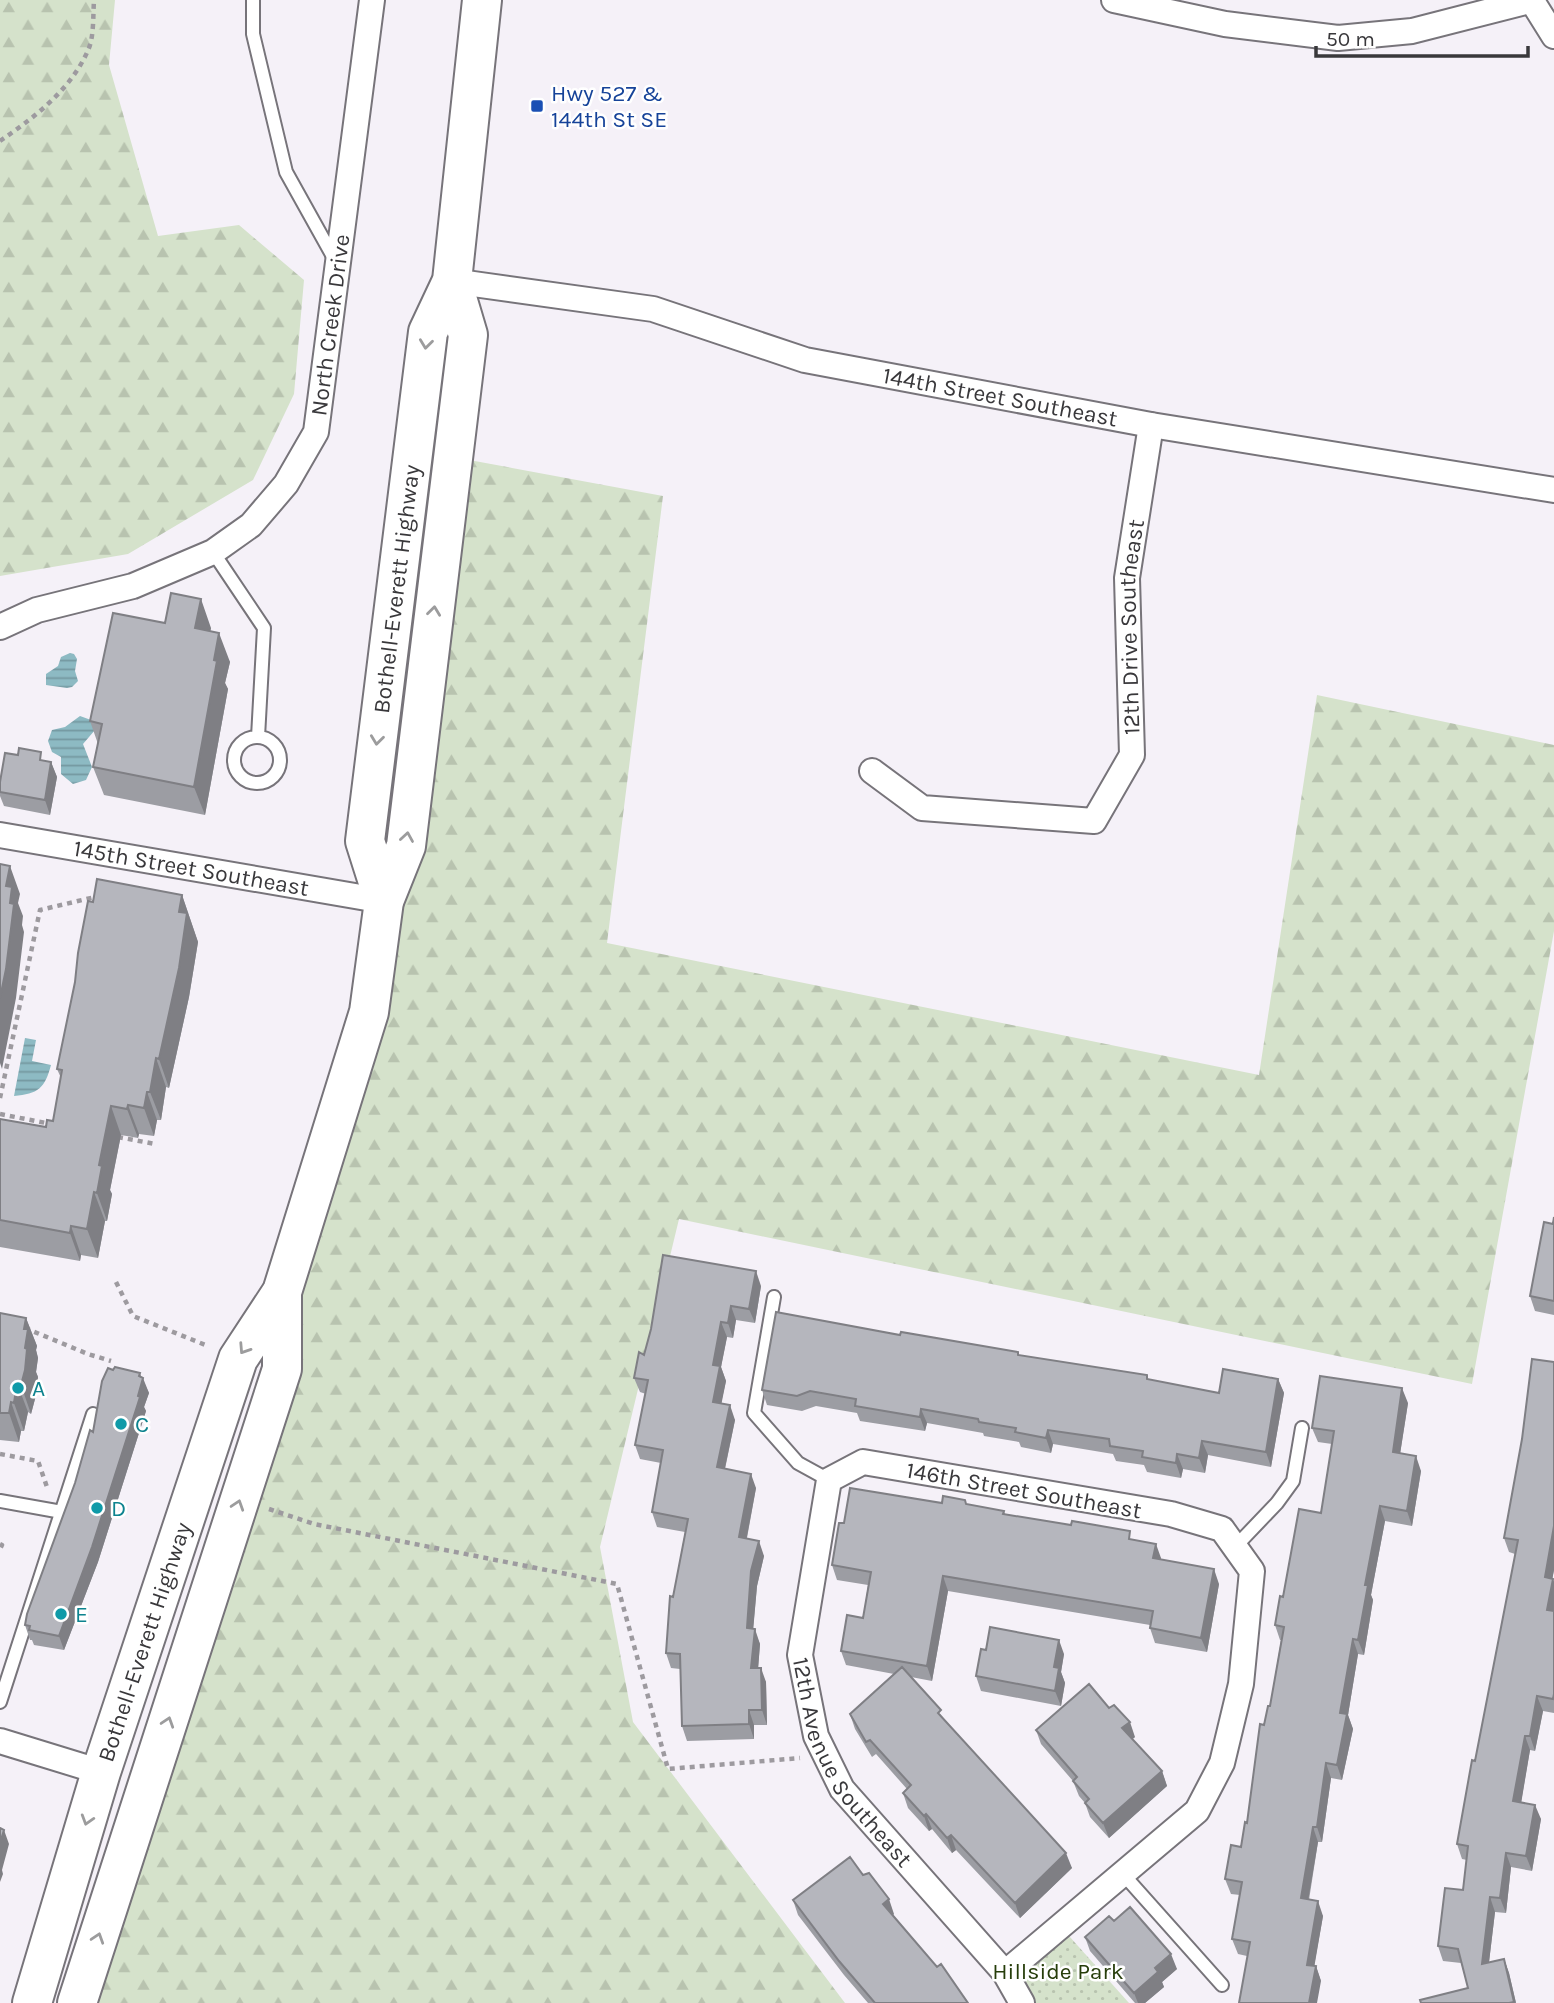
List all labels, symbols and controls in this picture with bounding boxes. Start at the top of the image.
scale bar [1316,14,1528,58]
text: 50 m [1326,27,1375,51]
place label: Hwy 527 & 144th St SE [551,80,667,133]
marker: Hwy 527 & 144th St SE [529,98,545,114]
street label: North Creek Drive [305,233,356,418]
one-way arrow [419,338,434,350]
street label: 144th Street Southeast [881,362,1120,433]
street label: Bothell-Everett Highway [368,463,426,715]
street label: 12th Drive Southeast [1114,517,1150,735]
one-way arrow [427,605,442,617]
one-way arrow [370,734,385,746]
one-way arrow [399,831,414,843]
street label: 145th Street Southeast [71,835,311,902]
one-way arrow [240,1341,253,1354]
place label: A [32,1375,45,1402]
marker: A [10,1380,26,1396]
place label: C [135,1411,149,1438]
marker: C [113,1416,129,1432]
street label: 146th Street Southeast [904,1457,1144,1525]
place label: D [111,1495,126,1522]
one-way arrow [230,1499,244,1512]
marker: D [89,1500,105,1516]
street label: Bothell-Everett Highway [92,1519,197,1765]
place label: E [75,1601,88,1628]
marker: E [53,1606,69,1622]
street label: 12th Avenue Southeast [787,1655,918,1873]
one-way arrow [160,1716,174,1728]
one-way arrow [80,1814,95,1826]
one-way arrow [90,1932,104,1945]
park label: Hillside Park [992,1958,1124,1985]

